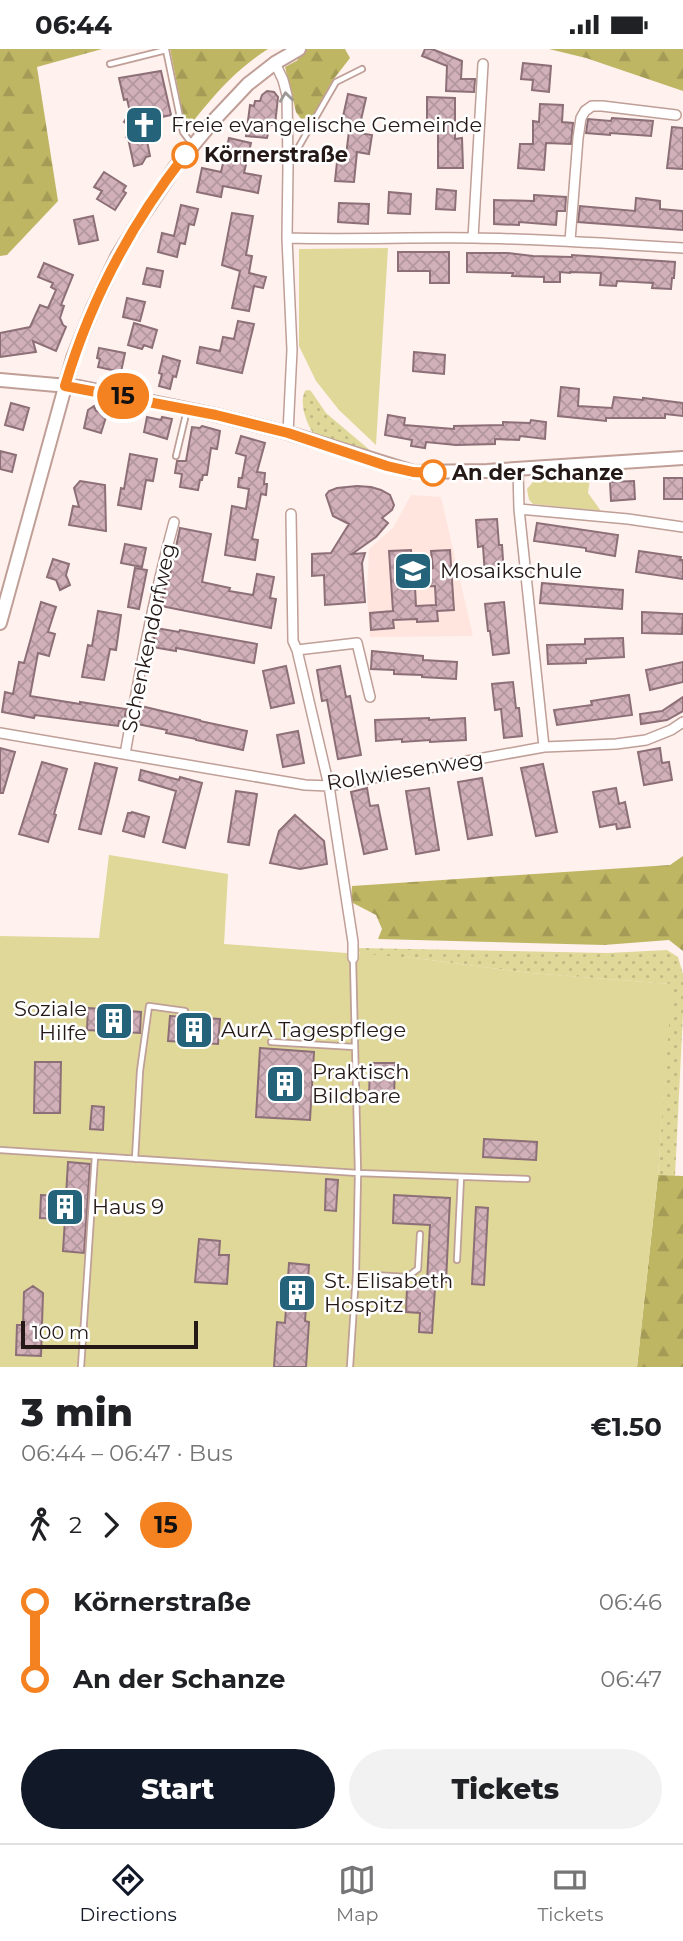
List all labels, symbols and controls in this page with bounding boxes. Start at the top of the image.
text: 06:44 [35,9,112,41]
one-way arrow [278,91,293,102]
church icon: Freie evangelische Gemeinde [123,104,165,146]
place label: Freie evangelische Gemeinde [171,112,482,137]
marker: Körnerstraße [172,142,198,168]
place label: Körnerstraße [204,142,348,167]
line badge: 15 [92,373,154,419]
text: 15 [111,381,135,410]
marker: An der Schanze [420,460,446,486]
place label: An der Schanze [451,460,624,485]
street label: Schenkendorfweg [116,541,181,735]
school or university icon: Mosaikschule [392,550,434,592]
place label: Mosaikschule [440,558,582,583]
street label: Rollwiesenweg [325,746,485,795]
place label: Soziale Hilfe [14,996,87,1045]
building icon: Soziale Hilfe [93,1000,135,1042]
building icon: AurA Tagespflege [173,1009,215,1051]
place label: AurA Tagespflege [221,1017,406,1042]
place label: Praktisch Bildbare [312,1059,409,1108]
building icon: Praktisch Bildbare [264,1063,306,1105]
building icon: Haus 9 [44,1186,86,1228]
place label: Haus 9 [92,1194,164,1219]
place label: St. Elisabeth Hospitz [324,1268,453,1317]
building icon: St. Elisabeth Hospitz [276,1272,318,1314]
scale bar [21,1318,198,1350]
text: 100 m [32,1321,89,1344]
text: 3 min [21,1389,133,1436]
text: €1.50 [591,1411,662,1443]
text: 06:44 – 06:47 · Bus [21,1439,233,1467]
icon: walk [21,1506,59,1544]
icon: forward [92,1506,130,1544]
text: 15 [154,1510,178,1539]
text: 2 [69,1511,82,1539]
text: Körnerstraße [73,1586,251,1618]
text: 06:46 [599,1588,662,1616]
text: An der Schanze [73,1663,285,1695]
text: 06:47 [600,1665,662,1693]
button: Start [21,1749,335,1829]
button: Tickets [349,1749,662,1829]
tab: Directions [80,1861,177,1926]
tab: Map [336,1861,378,1926]
tab: Tickets [537,1861,603,1926]

